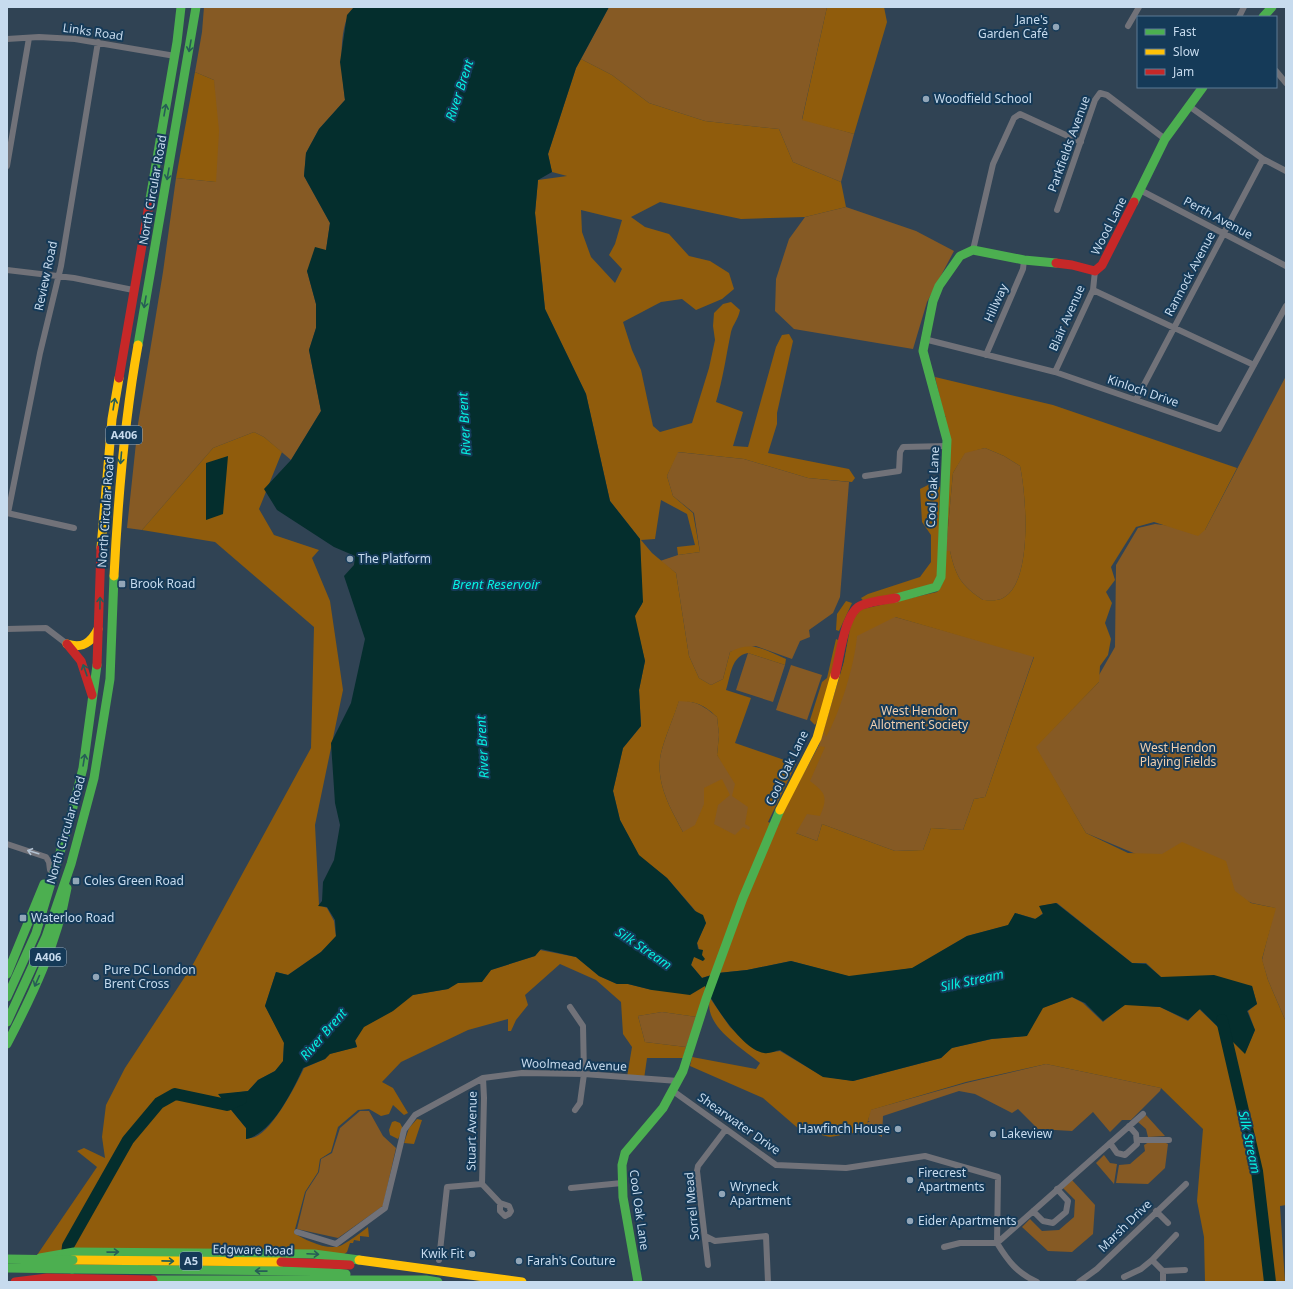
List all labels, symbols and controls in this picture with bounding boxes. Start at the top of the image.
place label: Jane's Garden Café [978,11,1048,42]
legend [1137,16,1277,88]
street label: Links Road [62,19,124,44]
marker: Jane's Garden Café [1051,22,1061,32]
text: Fast [1173,23,1197,40]
one-way arrow [186,39,194,52]
text: Slow [1173,43,1200,60]
water label: River Brent [441,57,477,123]
text: Jam [1172,63,1194,80]
place label: Woodfield School [934,90,1032,107]
street label: Parkfields Avenue [1043,93,1094,194]
marker: Woodfield School [921,94,931,104]
one-way arrow [161,104,169,117]
street label: North Circular Road [134,134,171,246]
one-way arrow [163,167,171,180]
street label: Perth Avenue [1181,192,1256,243]
street label: Wood Lane [1087,194,1131,258]
street label: Rannock Avenue [1160,228,1219,319]
street label: Review Road [30,239,61,312]
street label: Hillway [980,280,1012,325]
street label: Blair Avenue [1044,282,1089,354]
one-way arrow [141,295,149,308]
street label: Kinloch Drive [1105,370,1181,411]
water label: River Brent [453,391,475,456]
one-way arrow [110,398,118,411]
road number: A406 [106,426,142,444]
street label: Cool Oak Lane [922,446,943,528]
one-way arrow [118,451,125,464]
street label: North Circular Road [93,456,118,568]
place label: The Platform [358,550,431,567]
marker: The Platform [345,554,355,564]
place label: Brook Road [130,575,195,592]
water label: Brent Reservoir [452,575,541,593]
marker: Brook Road [117,579,127,589]
one-way arrow [96,597,104,610]
one-way arrow [80,665,88,677]
park label: West Hendon Allotment Society [870,702,969,733]
water label: River Brent [471,714,493,779]
street label: Cool Oak Lane [761,727,812,808]
park label: West Hendon Playing Fields [1140,739,1217,770]
one-way arrow [80,754,88,767]
street label: North Circular Road [42,774,89,886]
one-way arrow [27,848,40,855]
place label: Coles Green Road [84,872,184,889]
marker: Coles Green Road [71,876,81,886]
place label: Waterloo Road [31,909,114,926]
marker: Waterloo Road [18,913,28,923]
water label: Silk Stream [612,923,676,973]
road number: A406 [30,948,66,966]
place label: Pure DC London Brent Cross [104,961,196,992]
water label: Silk Stream [939,965,1005,995]
marker: Pure DC London Brent Cross [91,972,101,982]
one-way arrow [33,975,40,987]
water label: River Brent [296,1004,351,1064]
street label: Woolmead Avenue [521,1054,627,1075]
street label: Shearwater Drive [694,1089,784,1159]
street label: Stuart Avenue [462,1091,481,1171]
water label: Silk Stream [1235,1109,1265,1175]
place label: Hawfinch House [798,1120,890,1137]
marker: Hawfinch House [893,1124,903,1134]
place label: Lakeview [1001,1125,1053,1142]
marker: Lakeview [988,1129,998,1139]
place label: Firecrest Apartments [918,1164,985,1195]
street label: Cool Oak Lane [625,1169,654,1252]
street label: Sorrel Mead [680,1171,703,1241]
marker: Firecrest Apartments [905,1175,915,1185]
place label: Wryneck Apartment [730,1178,791,1209]
marker: Wryneck Apartment [717,1189,727,1199]
street label: Marsh Drive [1094,1196,1155,1256]
place label: Eider Apartments [918,1212,1017,1229]
marker: Eider Apartments [905,1216,915,1226]
street label: Edgware Road [212,1240,294,1259]
place label: Kwik Fit [421,1245,465,1262]
one-way arrow [106,1248,119,1256]
marker: Kwik Fit [467,1249,477,1259]
one-way arrow [306,1250,319,1258]
road number: A5 [180,1252,202,1270]
place label: Farah's Couture [527,1252,616,1269]
marker: Farah's Couture [514,1256,524,1266]
one-way arrow [161,1257,174,1265]
one-way arrow [255,1267,268,1275]

